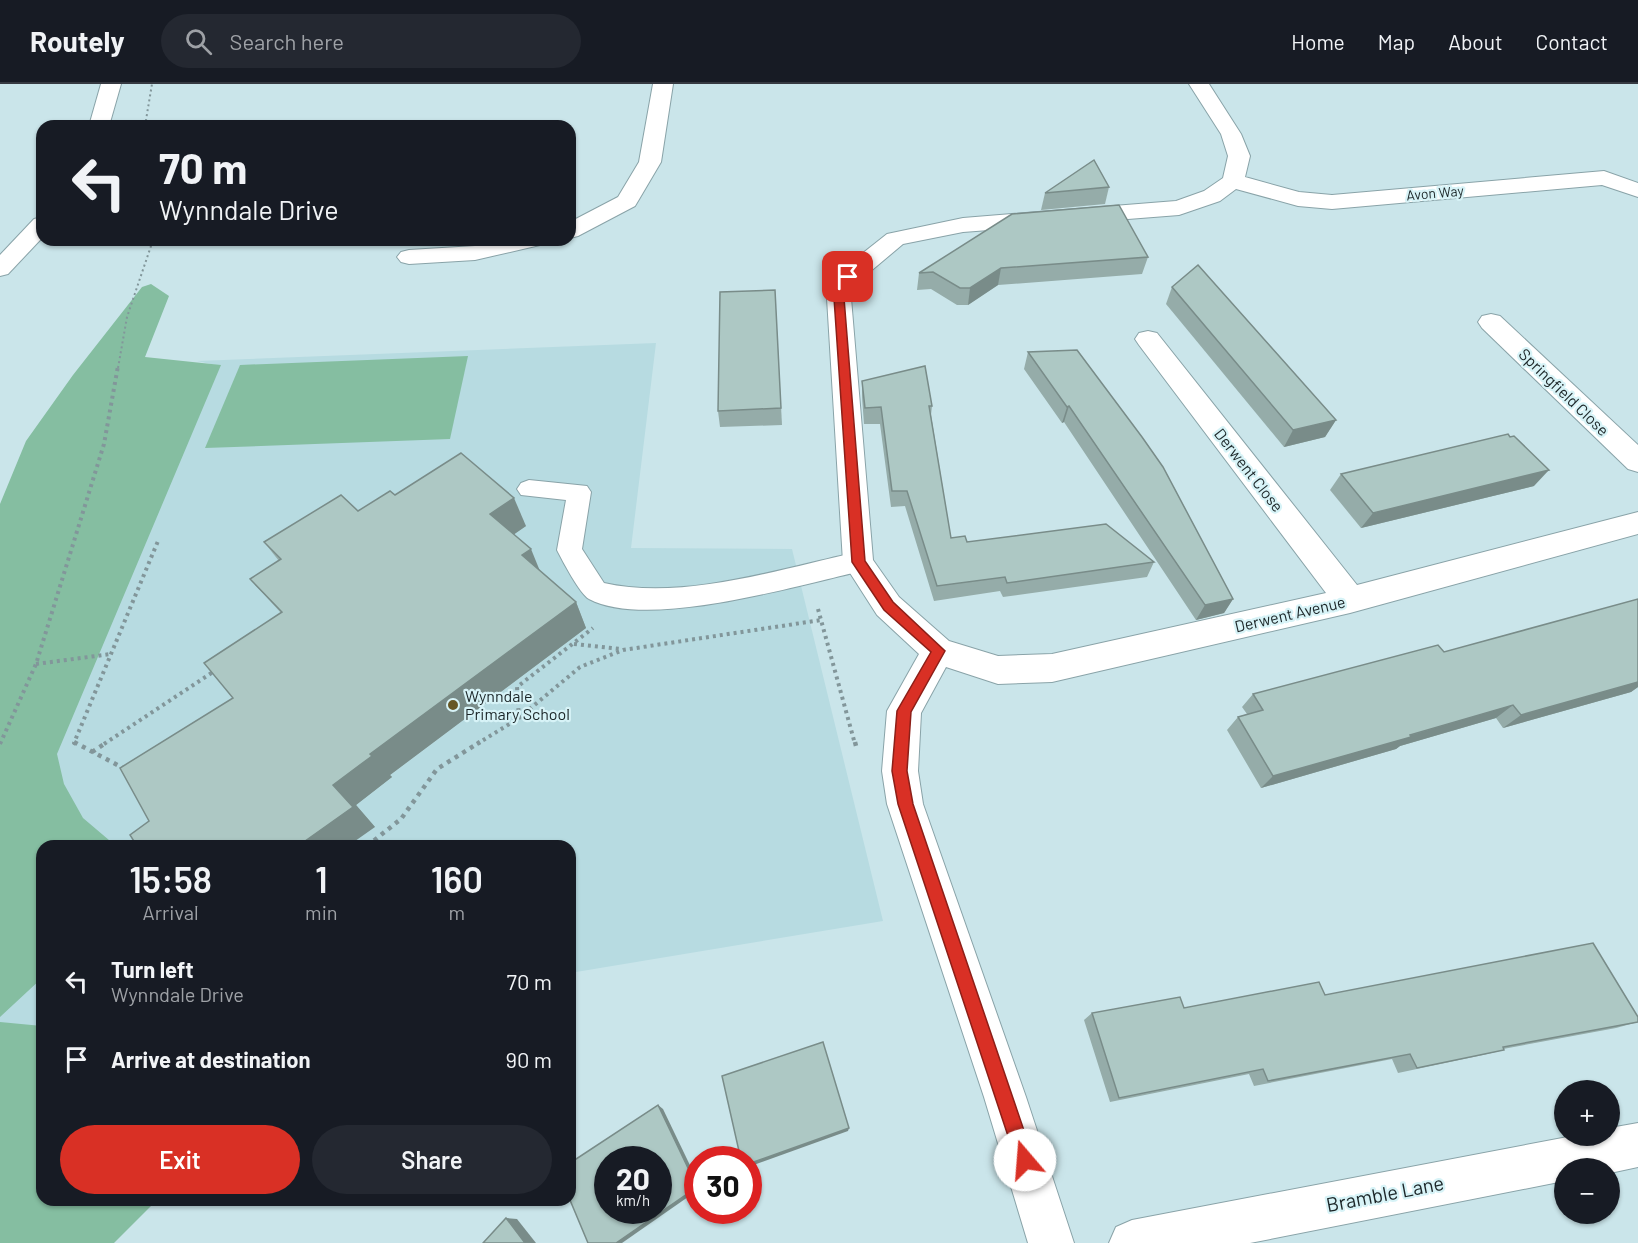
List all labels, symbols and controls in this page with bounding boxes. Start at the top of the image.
search box [161,14,581,68]
text: Routely [30,24,125,58]
icon: search [182,25,215,58]
text: Search here [230,28,344,54]
text: Home [1291,29,1345,54]
text: Map [1378,29,1415,54]
text: About [1448,29,1503,54]
text: Contact [1536,29,1608,54]
text: 70 m [159,142,247,192]
icon: left [60,144,138,222]
street label: Avon Way [1406,181,1465,203]
text: Wynndale Drive [159,193,339,225]
pin [822,251,873,302]
icon: arrive [831,260,864,293]
street label: Springfield Close [1515,344,1613,439]
street label: Derwent Close [1211,424,1288,515]
street label: Derwent Avenue [1233,592,1347,635]
place label: Wynndale Primary School [465,686,570,723]
marker: Wynndale Primary School [446,698,460,712]
text: 15:58 [129,857,212,900]
text: 1 [315,857,328,900]
text: 160 [431,857,483,900]
text: Arrival [143,900,199,924]
text: min [305,900,338,924]
text: m [448,900,465,924]
text: Turn left [111,956,194,982]
icon: left [60,965,93,998]
text: 70 m [507,968,552,994]
text: Wynndale Drive [111,982,244,1006]
icon: arrive [60,1043,93,1076]
text: Arrive at destination [111,1046,310,1072]
text: 90 m [506,1046,552,1072]
map controls [1554,1080,1620,1224]
button: + [1554,1080,1620,1146]
button: Exit [60,1125,300,1194]
button: Share [312,1125,552,1194]
position arrow [993,1128,1057,1192]
speed limit sign: 30 [684,1146,762,1224]
button: − [1554,1158,1620,1224]
text: 20 [616,1160,650,1196]
street label: Bramble Lane [1324,1170,1446,1216]
text: km/h [616,1191,650,1209]

